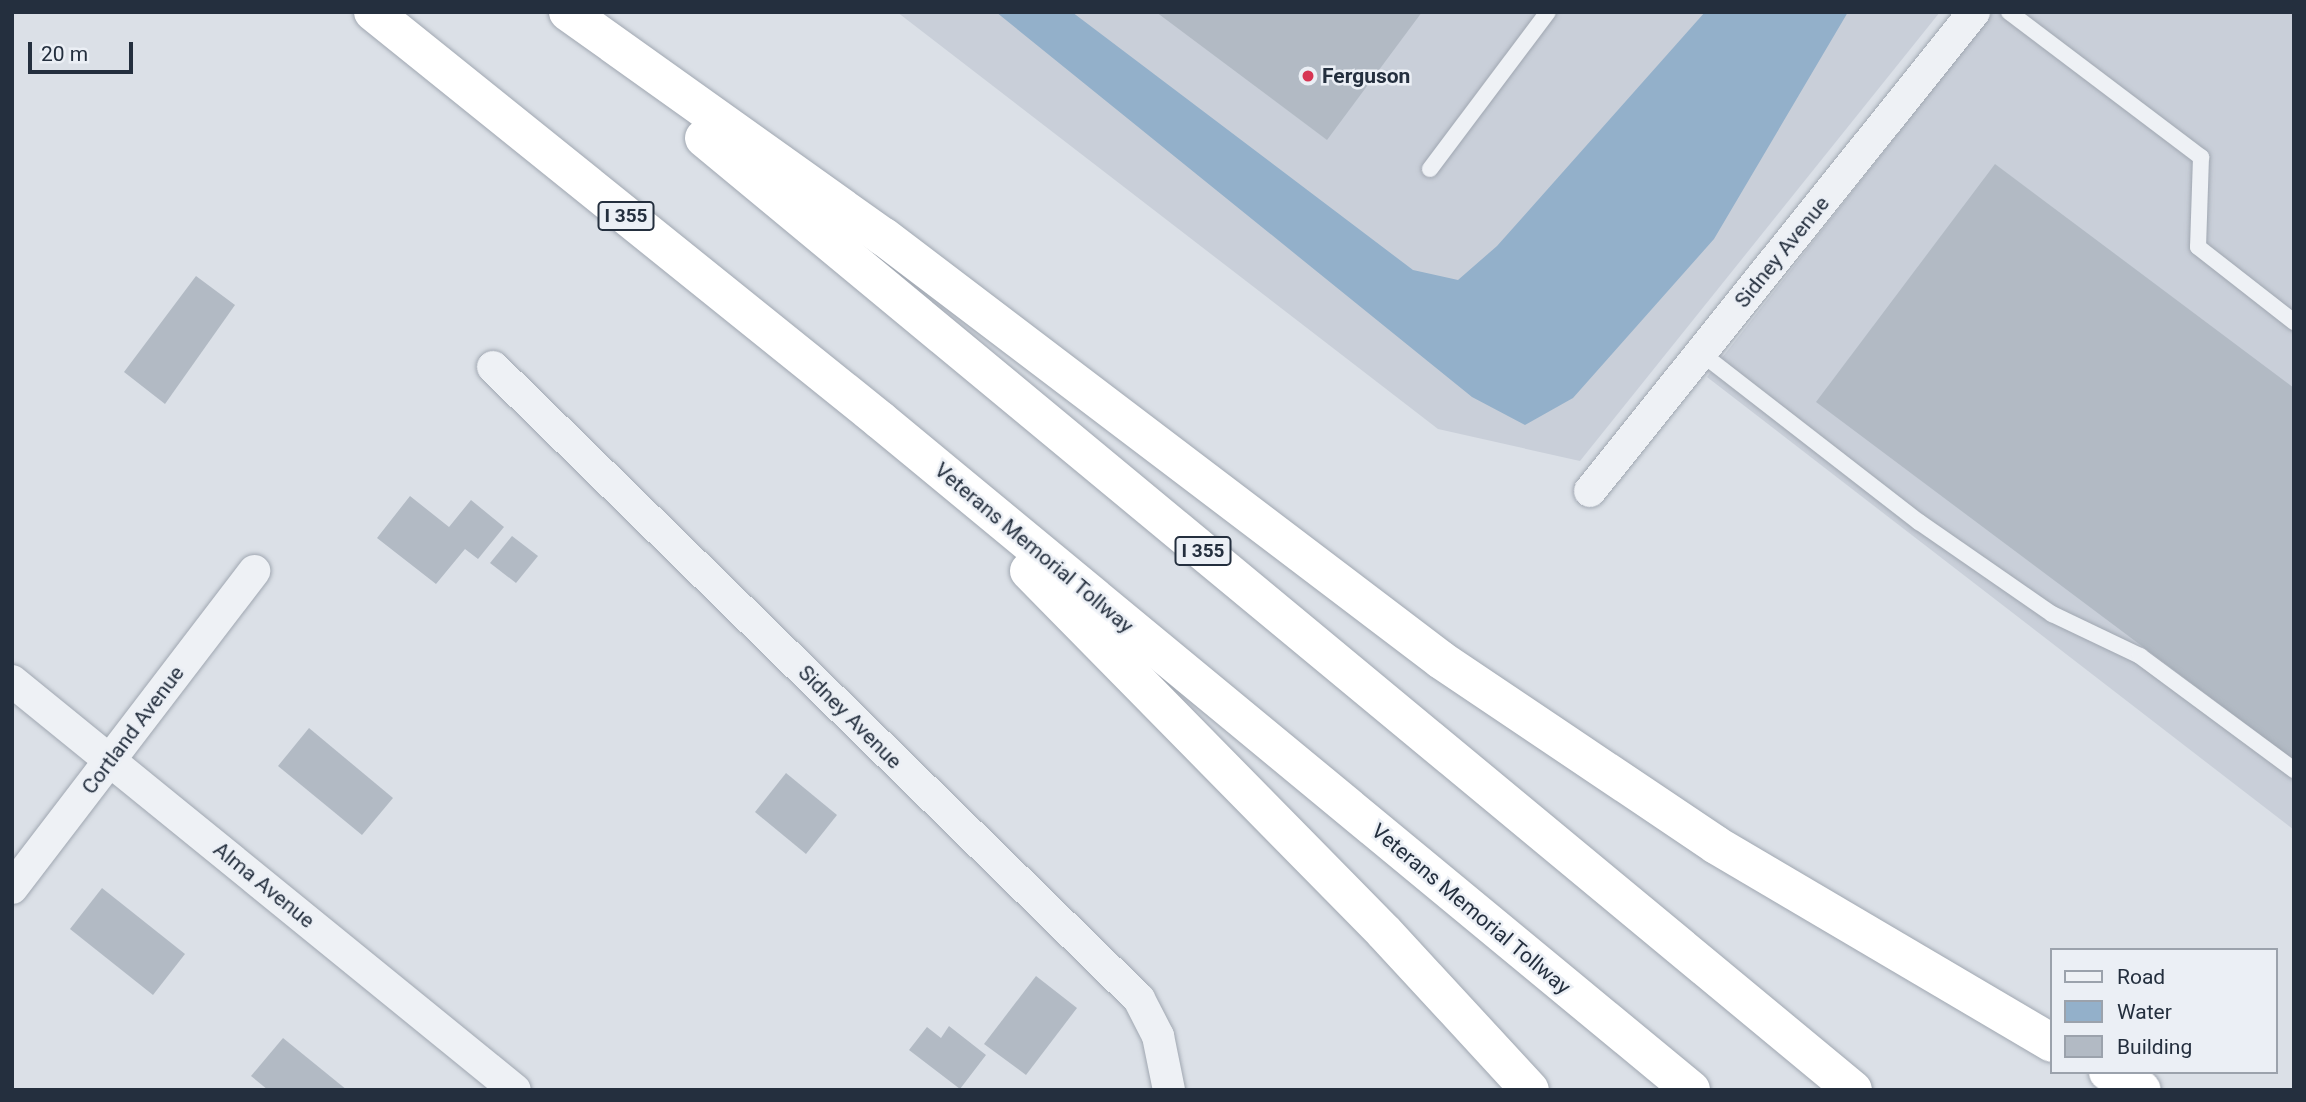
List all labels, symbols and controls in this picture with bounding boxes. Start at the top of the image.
scale bar [32,28,136,72]
text: 20 m [41,42,88,66]
place label: Ferguson [1322,63,1410,89]
marker: Ferguson [1300,68,1316,84]
street label: Sidney Avenue [1729,191,1835,313]
road number: I 355 [596,200,656,232]
street label: Veterans Memorial Tollway [929,457,1139,639]
road number: I 355 [1173,536,1233,566]
street label: Sidney Avenue [793,660,907,774]
street label: Cortland Avenue [77,661,189,799]
street label: Veterans Memorial Tollway [1366,818,1576,1000]
street label: Alma Avenue [208,837,320,933]
legend [2050,948,2278,1074]
text: Road [2117,965,2165,989]
text: Water [2117,1000,2172,1024]
text: Building [2117,1035,2192,1059]

